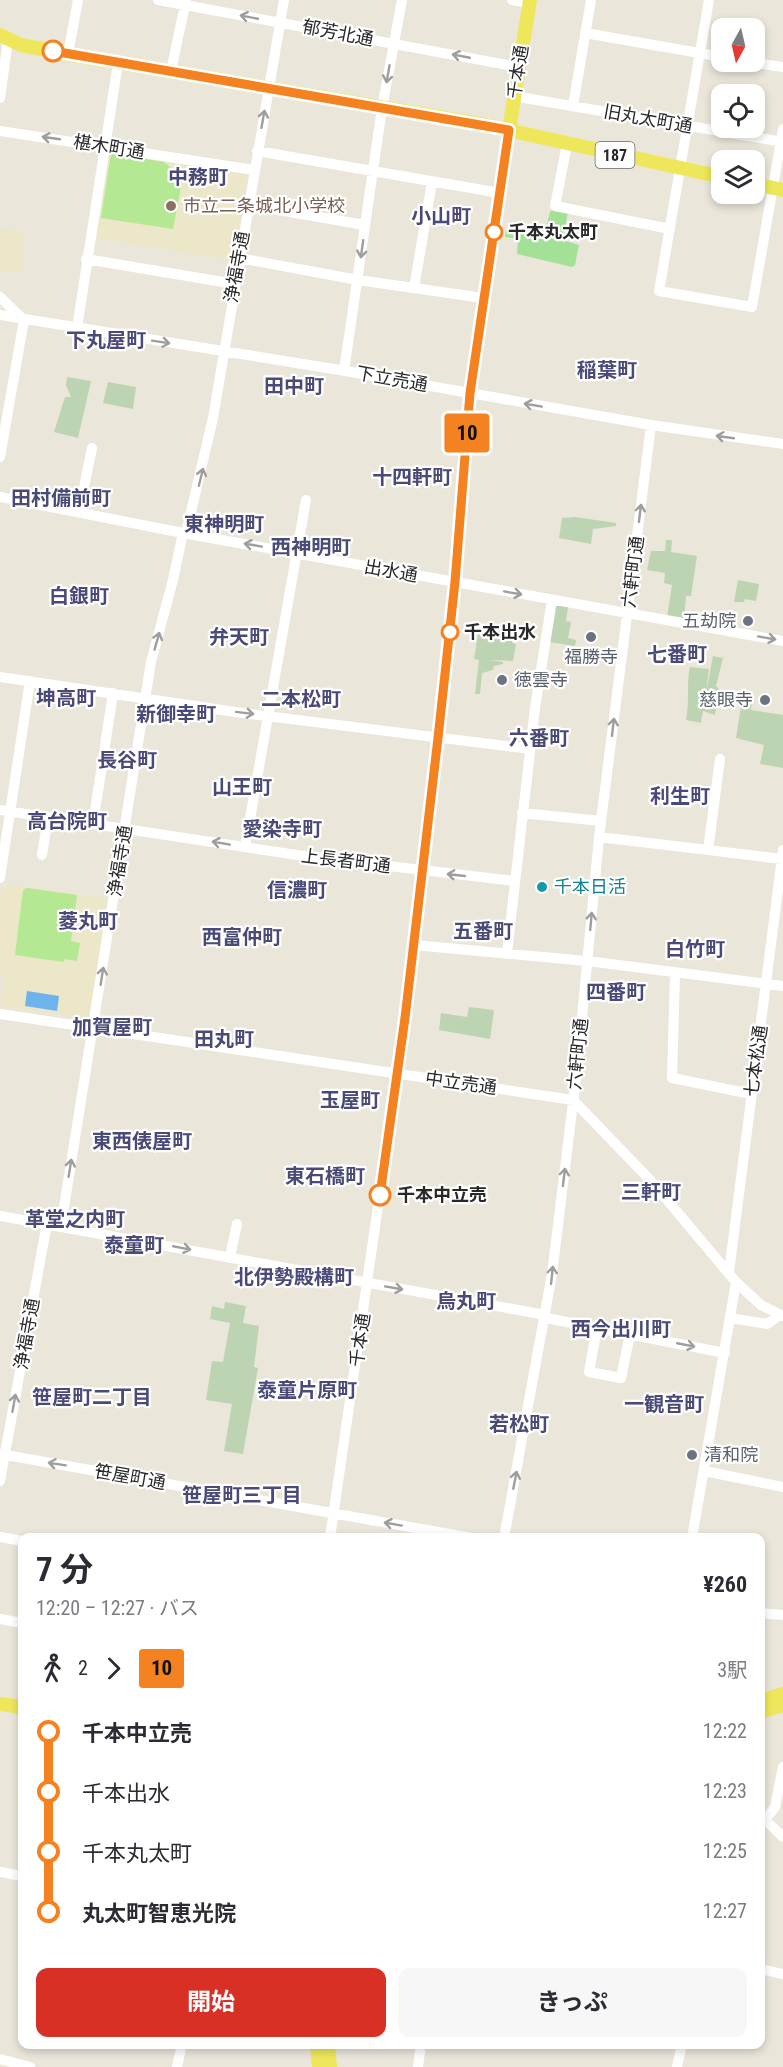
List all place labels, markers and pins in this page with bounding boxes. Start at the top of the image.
unlabelled marker [42,40,64,62]
place label: 市立二条城北小学校 [183,195,345,216]
marker: 市立二条城北小学校 [164,199,178,213]
place label: 千本丸太町 [508,221,598,242]
marker: 千本丸太町 [485,223,503,241]
place label: 五劫院 [682,610,736,631]
marker: 五劫院 [741,614,755,628]
place label: 千本出水 [464,621,536,642]
marker: 千本出水 [441,623,459,641]
marker: 福勝寺 [584,630,598,644]
place label: 福勝寺 [564,646,618,667]
place label: 徳雲寺 [514,669,568,690]
marker: 徳雲寺 [495,673,509,687]
place label: 慈眼寺 [699,689,753,710]
marker: 慈眼寺 [758,693,772,707]
place label: 千本日活 [554,876,626,897]
marker: 千本日活 [535,880,549,894]
marker: 千本中立売 [369,1184,391,1206]
place label: 千本中立売 [397,1184,487,1205]
place label: 清和院 [704,1444,758,1465]
marker: 清和院 [685,1448,699,1462]

